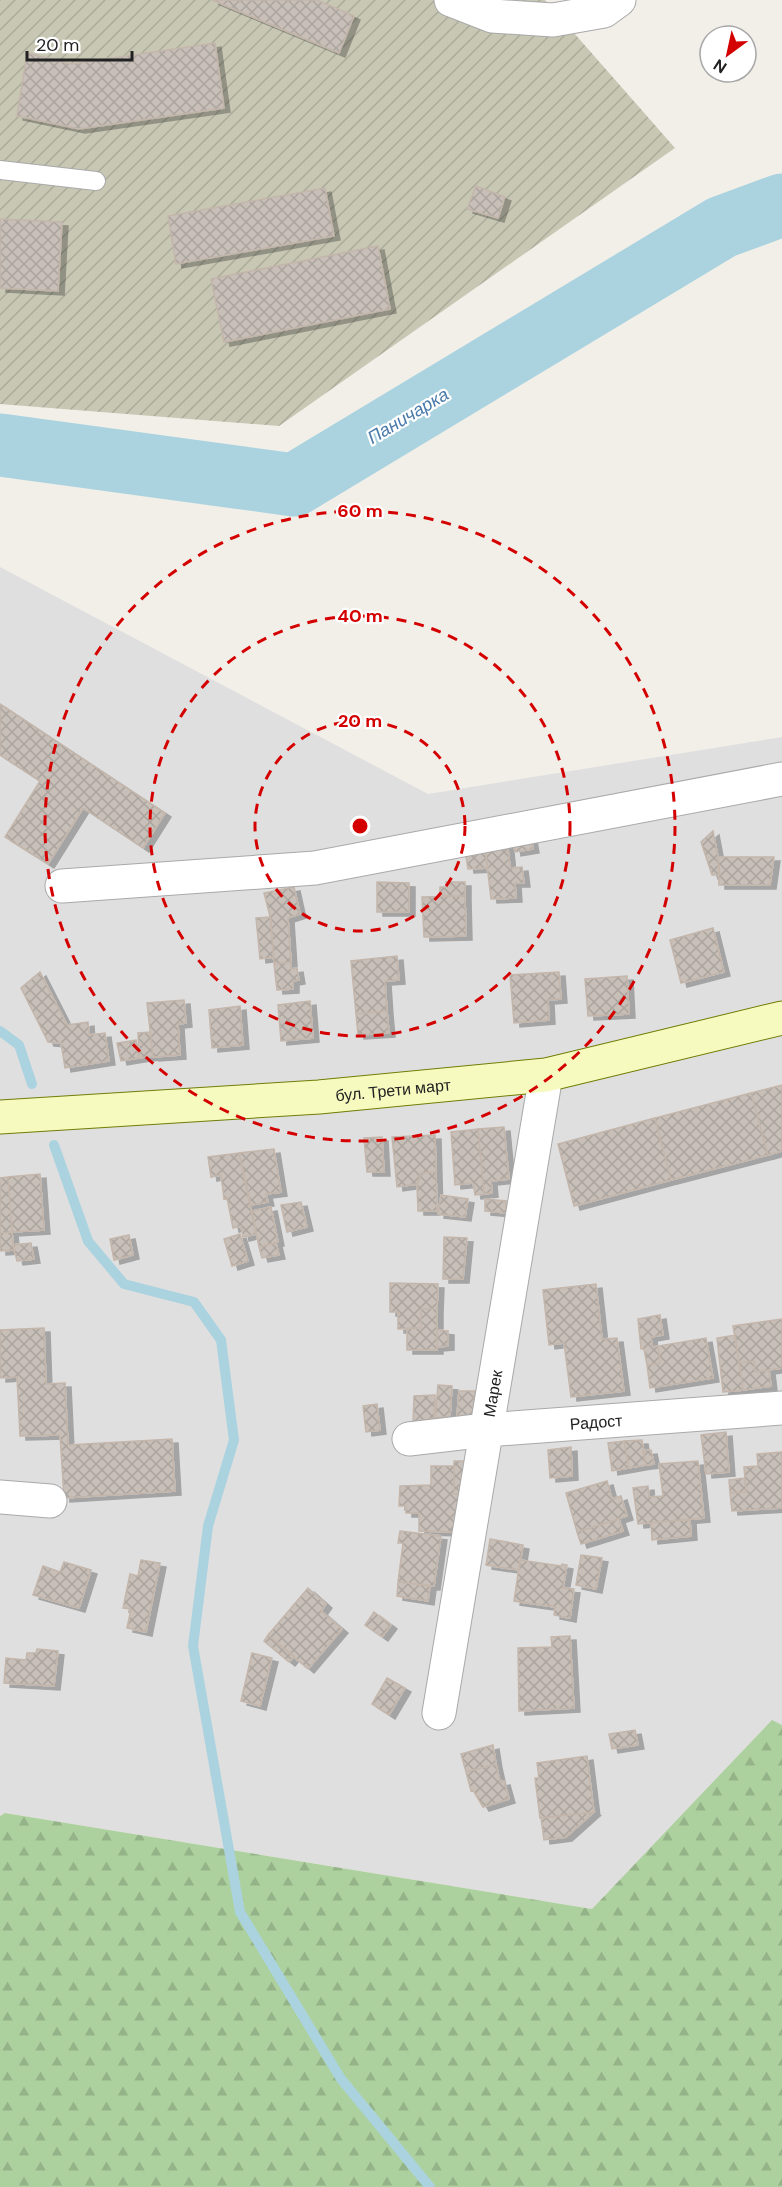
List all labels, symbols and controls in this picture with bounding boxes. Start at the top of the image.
scale bar [27,24,132,62]
north arrow [698,24,758,84]
text: 20 m [36,33,79,57]
text: N [709,54,731,78]
water label: Паничарка [363,382,453,450]
text: 60 m [337,499,383,523]
text: 40 m [337,604,383,628]
text: 20 m [338,709,382,733]
centre of rings [350,816,370,836]
street label: бул. Трети март [334,1074,452,1106]
street label: Марек [479,1368,508,1419]
street label: Радост [569,1410,624,1435]

